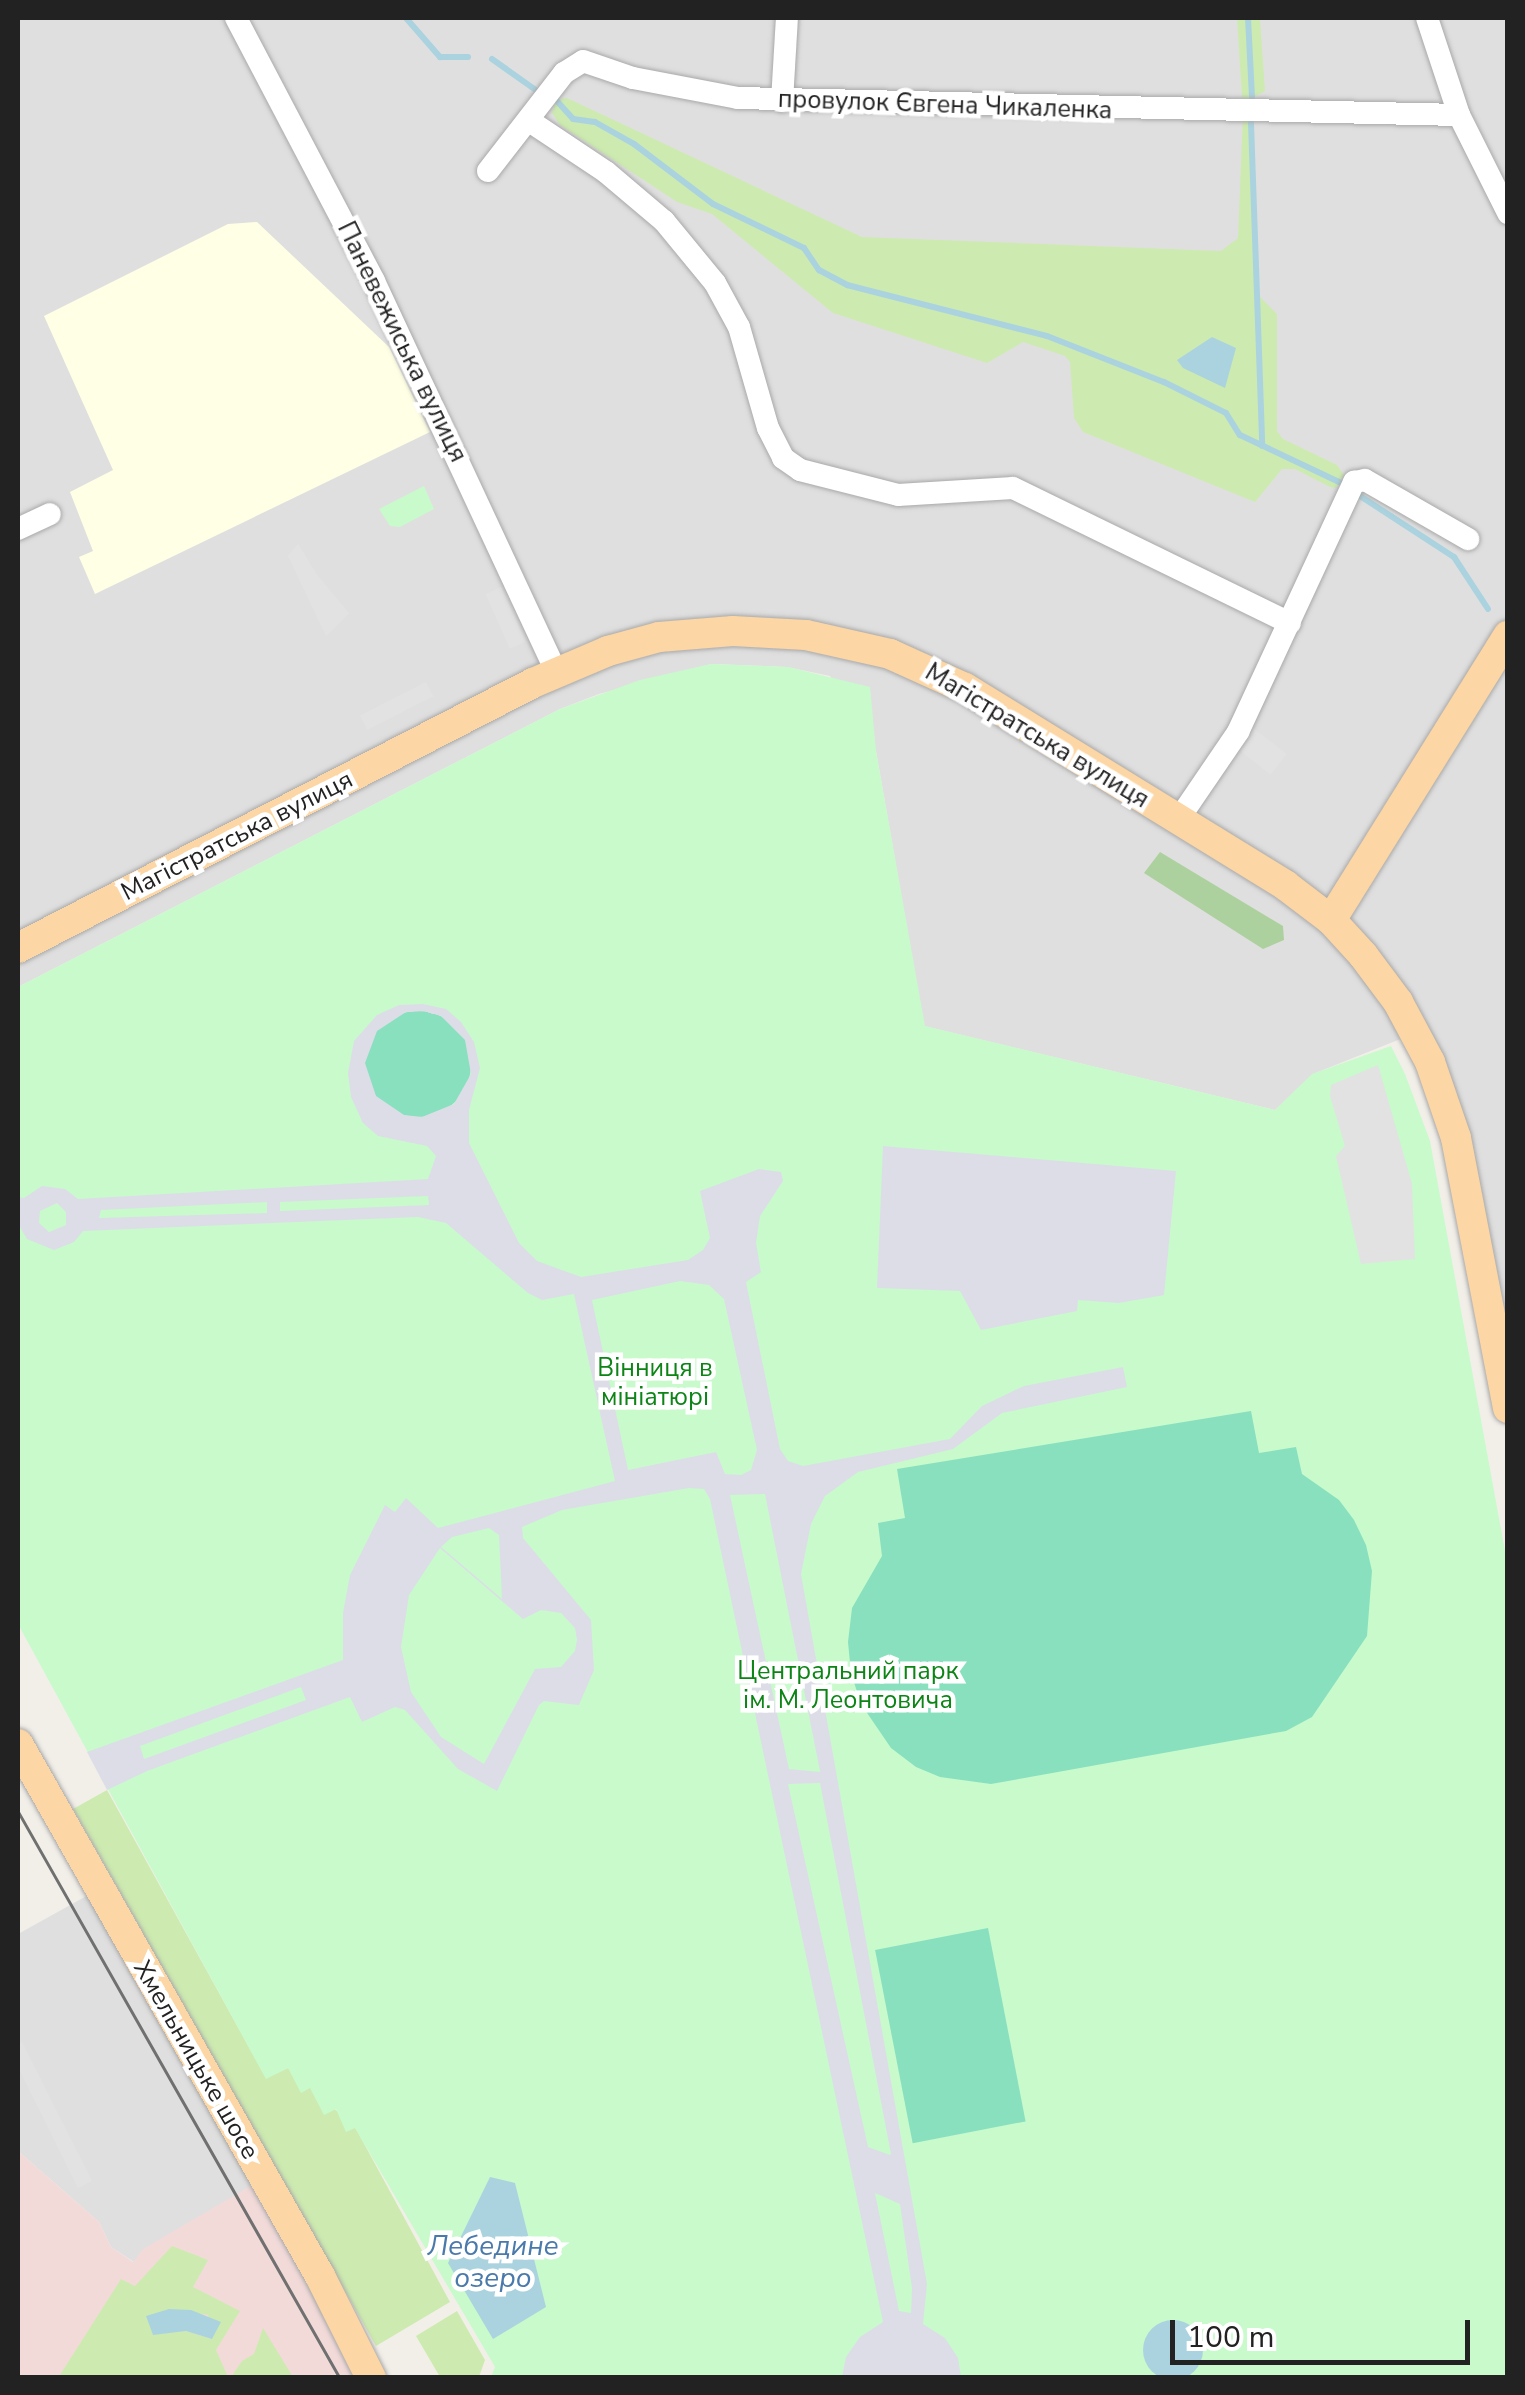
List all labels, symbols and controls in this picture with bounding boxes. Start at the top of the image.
street label: провулок Євгена Чикаленка [777,84,1113,126]
street label: Паневежиська вулиця [331,217,473,467]
street label: Магістратська вулиця [920,657,1154,815]
street label: Магістратська вулиця [116,765,358,907]
park label: Вінниця в мініатюрі [597,1354,713,1413]
park label: Центральний парк ім. М. Леонтовича [737,1657,959,1716]
street label: Хмельницьке шосе [127,1955,265,2165]
water label: Лебедине озеро [427,2229,559,2295]
scale bar [1175,2300,1475,2362]
text: 100 m [1187,2317,1274,2358]

